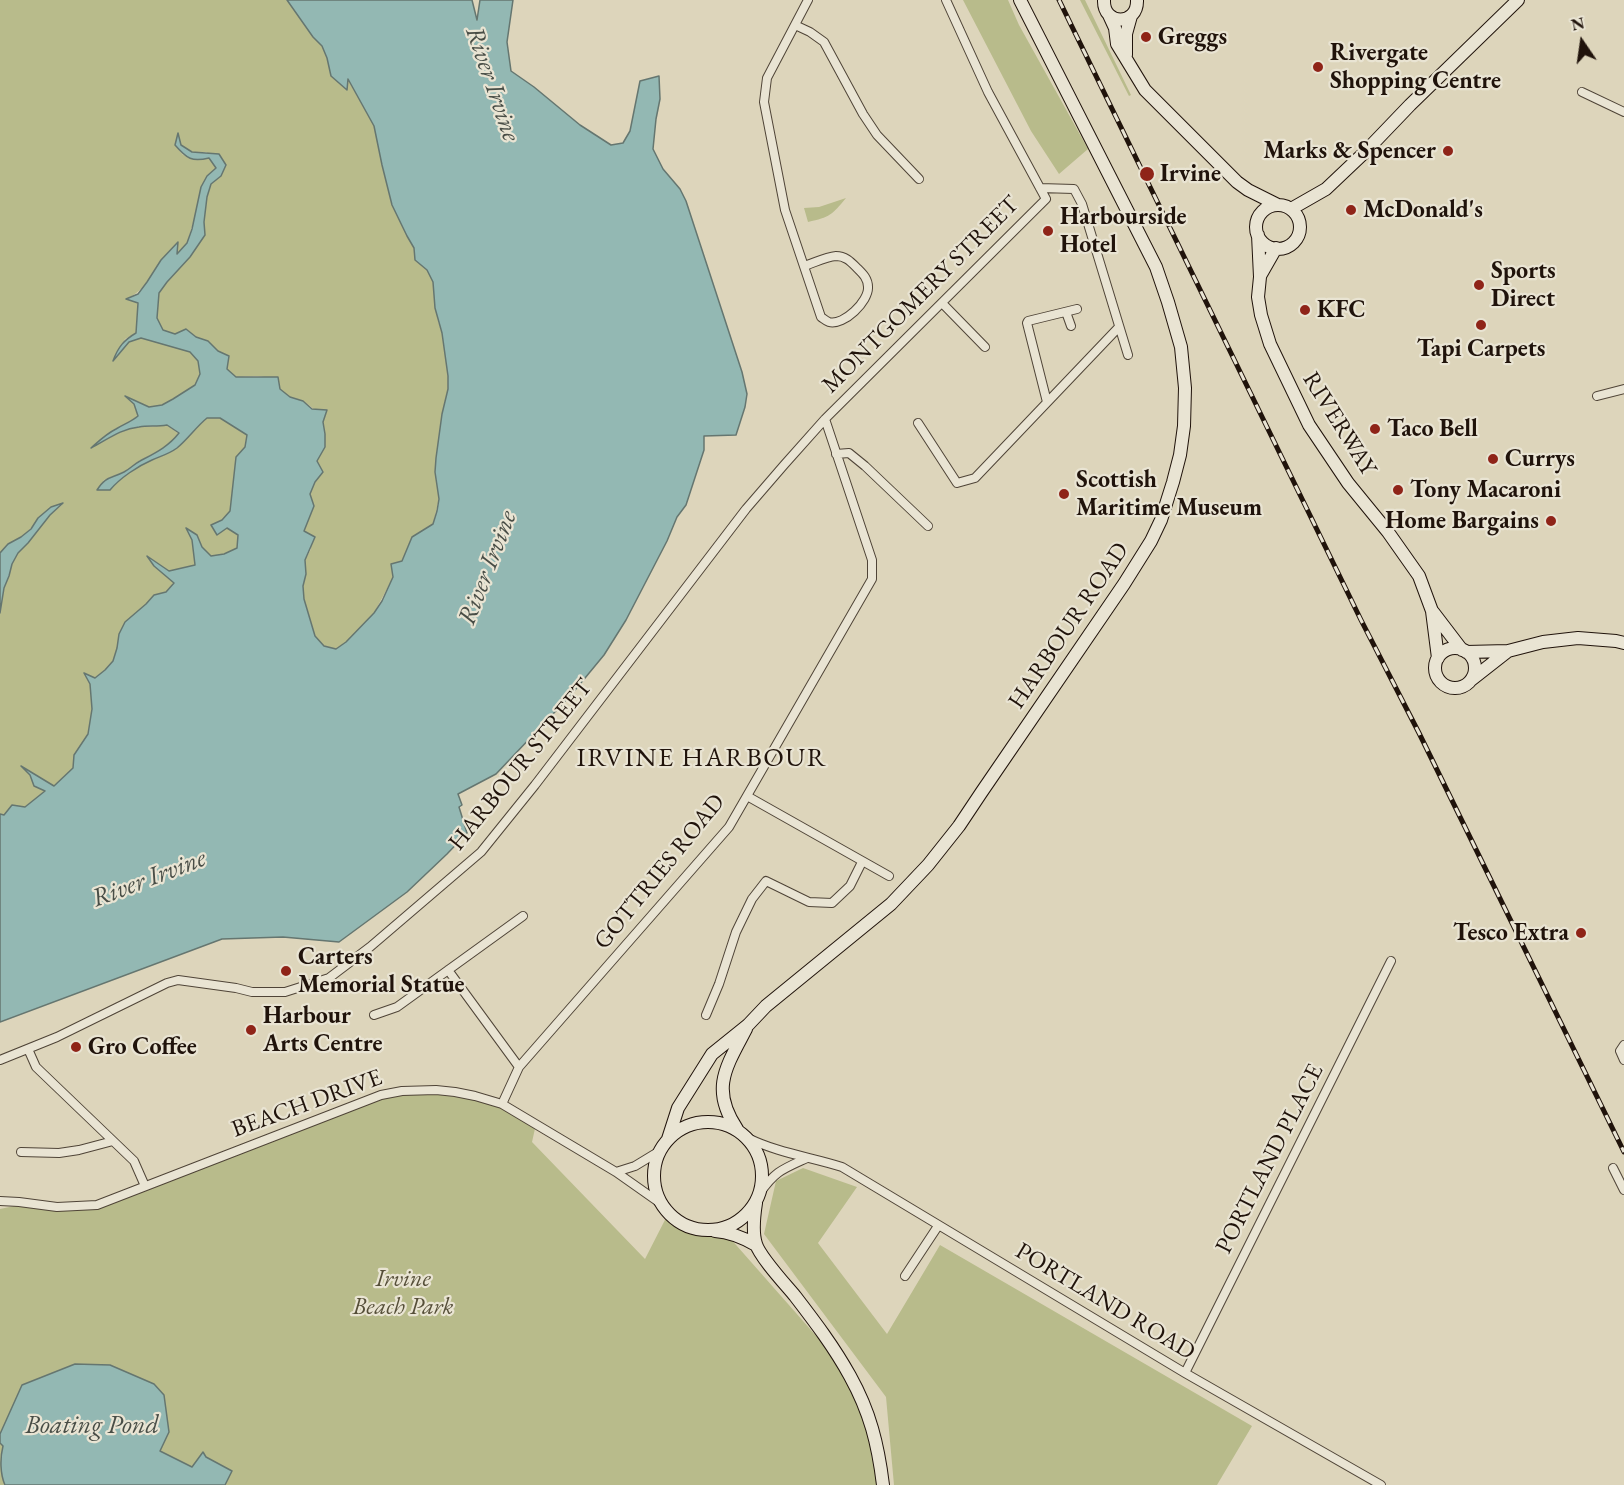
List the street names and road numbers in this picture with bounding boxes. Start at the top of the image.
street label: MONTGOMERY STREET [816,190,1026,400]
street label: RIVERWAY [1296,367,1382,481]
street label: HARBOUR ROAD [1003,537,1135,715]
street label: HARBOUR STREET [443,673,599,857]
street label: GOTTRIES ROAD [589,788,731,956]
street label: PORTLAND PLACE [1210,1060,1330,1258]
street label: BEACH DRIVE [228,1063,386,1145]
street label: PORTLAND ROAD [1010,1237,1200,1367]

